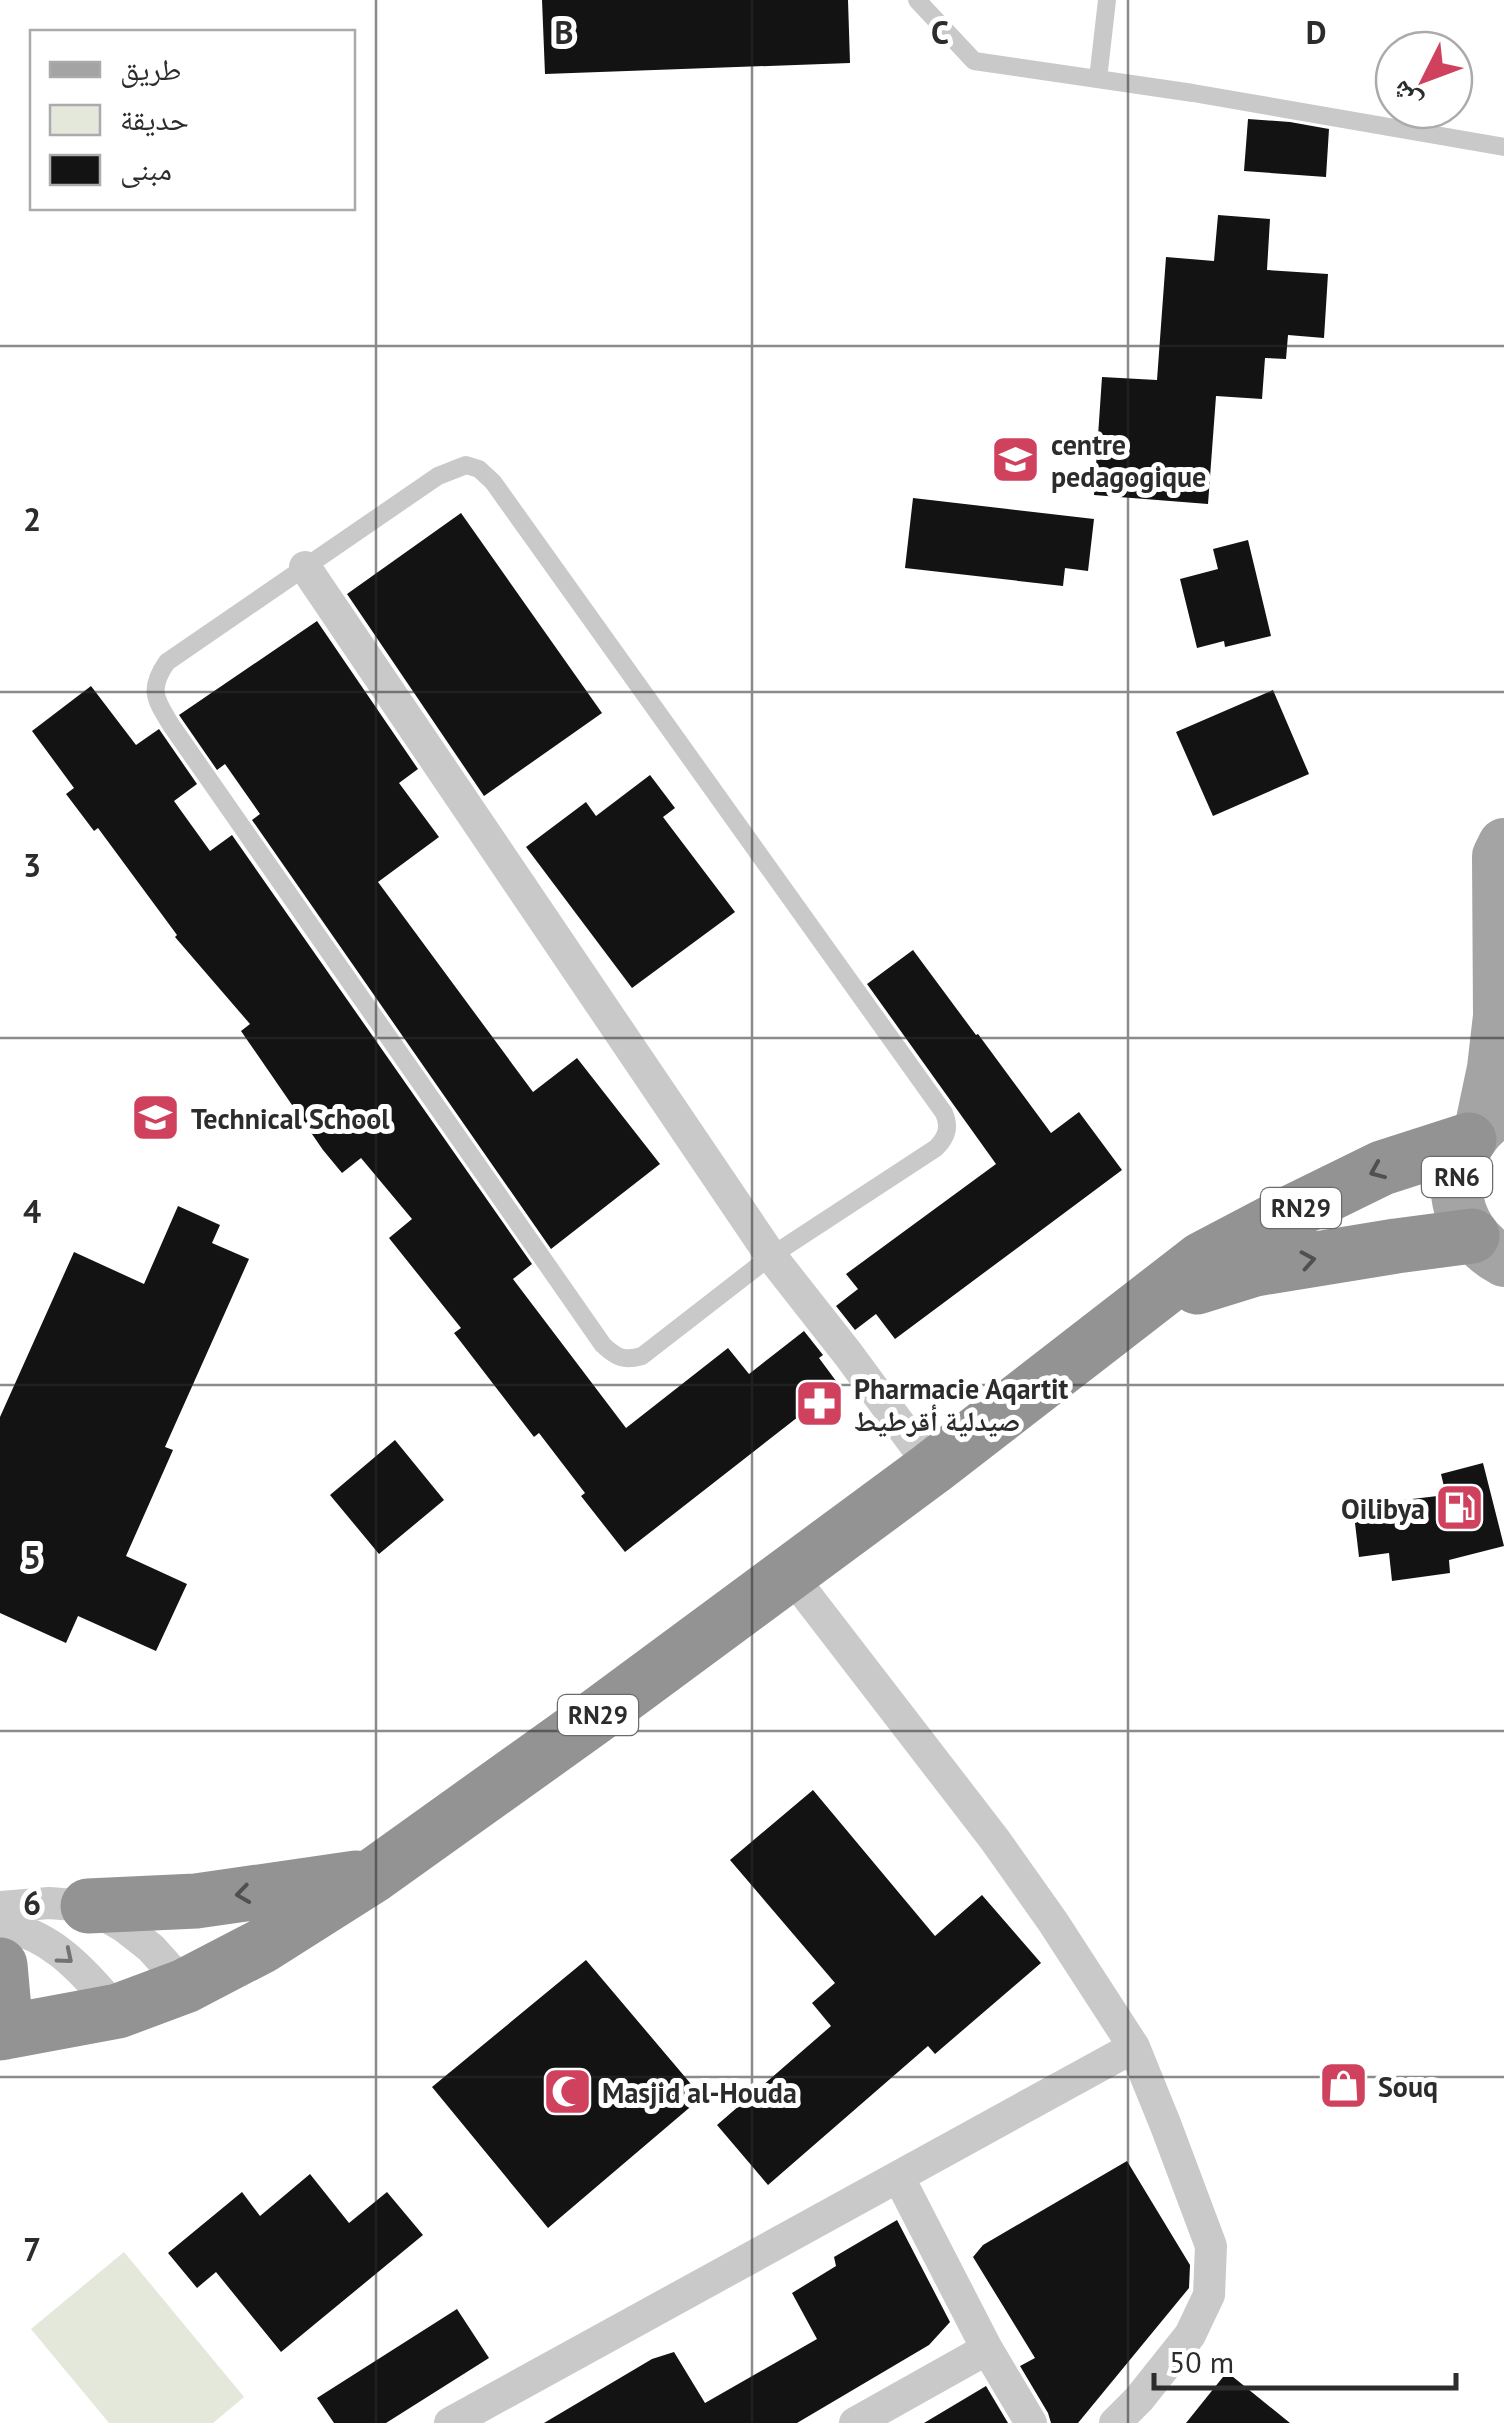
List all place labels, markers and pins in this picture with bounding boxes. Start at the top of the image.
place label: centre pedagogique [1051,426,1206,495]
school or university icon: centre pedagogique [990,434,1042,486]
school or university icon: Technical School [130,1092,182,1144]
place label: Technical School [191,1100,390,1137]
place label: Pharmacie Aqartit صيدلية أقرطيط [854,1370,1069,1439]
pharmacy icon: Pharmacie Aqartit صيدلية أقرطيط [793,1378,845,1430]
fuel station icon: Oilibya [1434,1482,1486,1534]
place label: Oilibya [1341,1490,1425,1527]
shop icon: Souq [1317,2060,1369,2112]
mosque icon: Masjid al-Houda [541,2066,593,2118]
place label: Souq [1378,2068,1438,2105]
place label: Masjid al-Houda [602,2074,797,2111]

